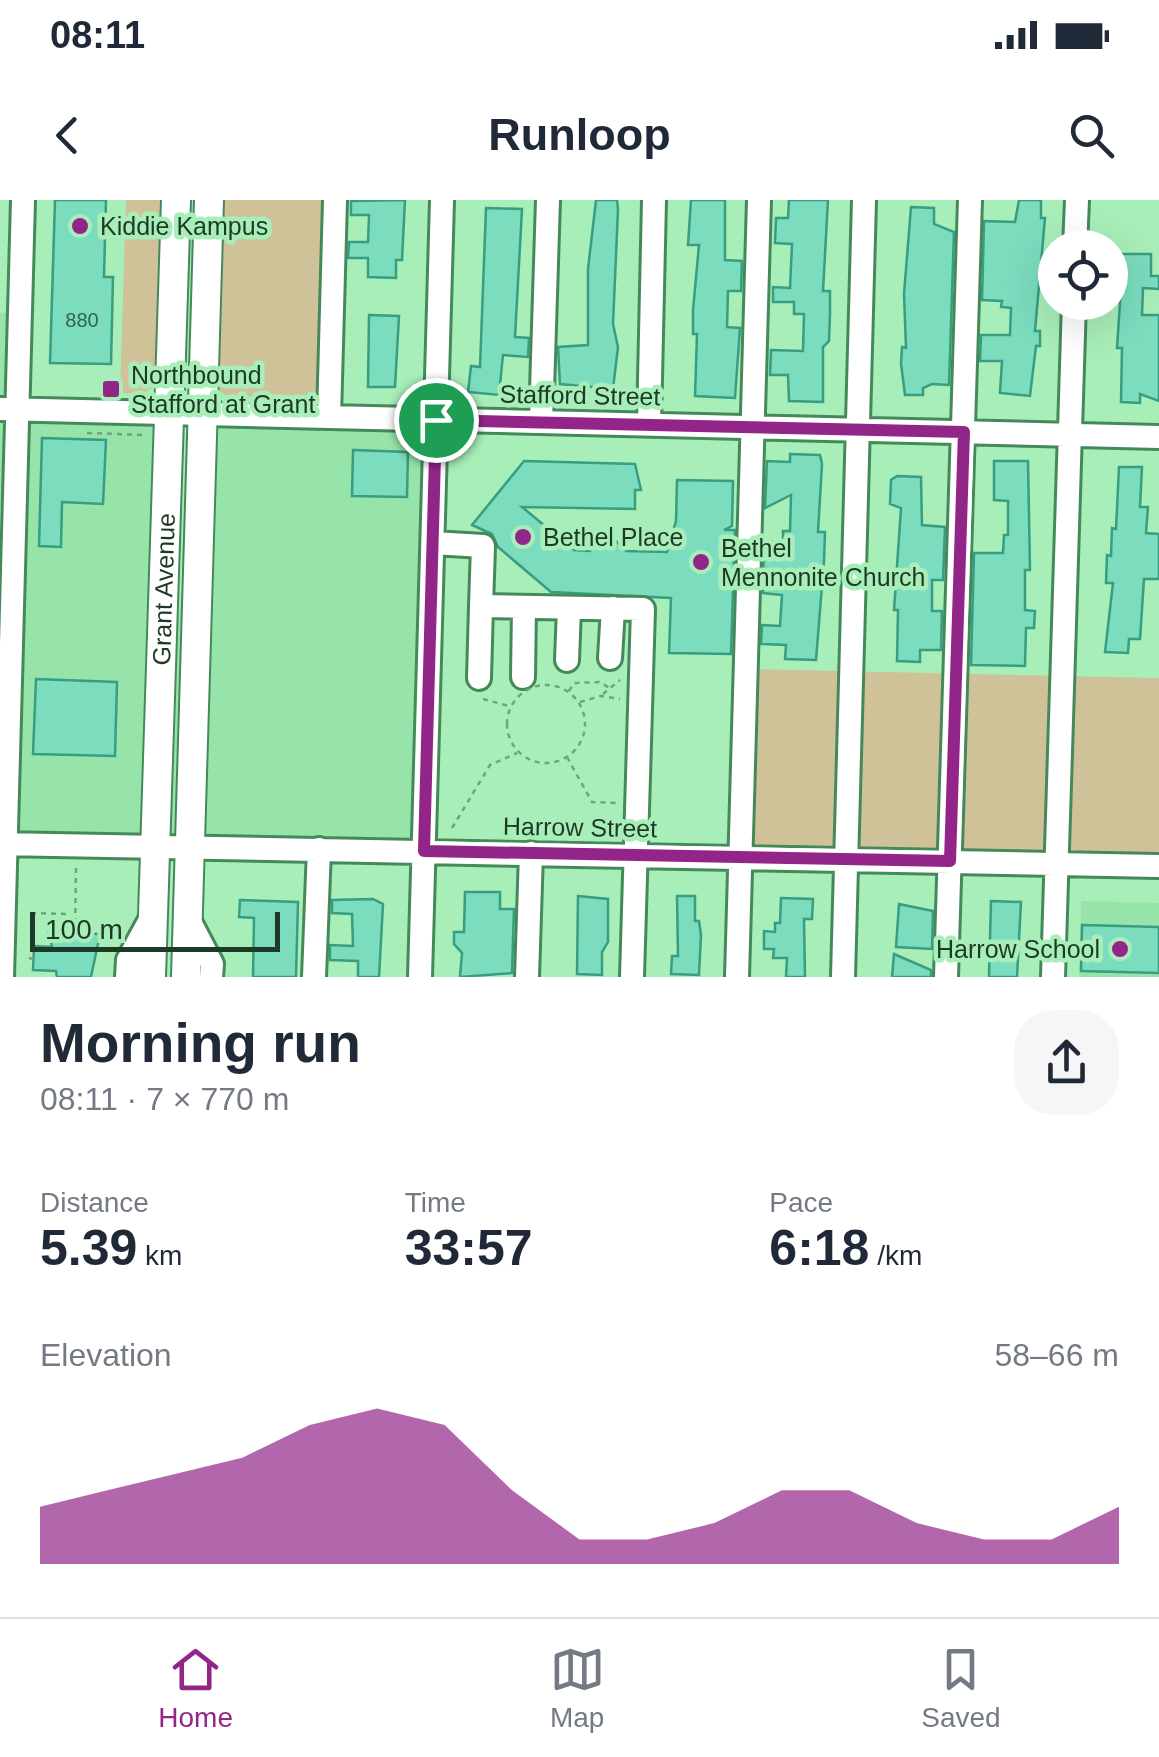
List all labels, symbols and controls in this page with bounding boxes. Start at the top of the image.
text: 08:11 [50,14,145,56]
icon: back [40,108,95,163]
icon: search [1064,108,1119,163]
text: Runloop [488,109,671,160]
place label: Kiddie Kampus [100,212,268,240]
marker: Kiddie Kampus [69,215,91,237]
map controls [1038,230,1128,320]
button: locate [1038,230,1128,320]
house number: 880 [65,309,99,331]
place label: Northbound Stafford at Grant [131,361,315,418]
marker: Northbound Stafford at Grant [100,378,122,400]
pin [394,378,479,463]
street label: Stafford Street [499,380,661,410]
icon: arrive [409,393,464,448]
street label: Grant Avenue [147,513,180,666]
place label: Bethel Place [543,523,683,551]
marker: Bethel Place [512,526,534,548]
place label: Bethel Mennonite Church [721,534,925,591]
marker: Bethel Mennonite Church [690,551,712,573]
street label: Harrow Street [503,812,657,842]
scale bar [30,907,280,951]
text: 100 m [45,914,123,945]
place label: Harrow School [936,935,1100,963]
marker: Harrow School [1109,938,1131,960]
button: share [1014,1010,1119,1115]
text: Morning run [40,1012,361,1074]
text: 08:11 · 7 × 770 m [40,1081,289,1117]
text: Distance [40,1187,149,1218]
text: Time [405,1187,466,1218]
text: Pace [769,1187,833,1218]
text: 5.39 [40,1220,137,1276]
text: 33:57 [405,1220,533,1276]
text: 6:18 [769,1220,869,1276]
text: km [137,1240,182,1271]
text: /km [869,1240,922,1271]
text: Elevation [40,1337,172,1373]
text: 58–66 m [994,1337,1119,1373]
tab: Home [158,1642,233,1734]
tab: Map [550,1642,605,1734]
tab: Saved [921,1642,1001,1734]

